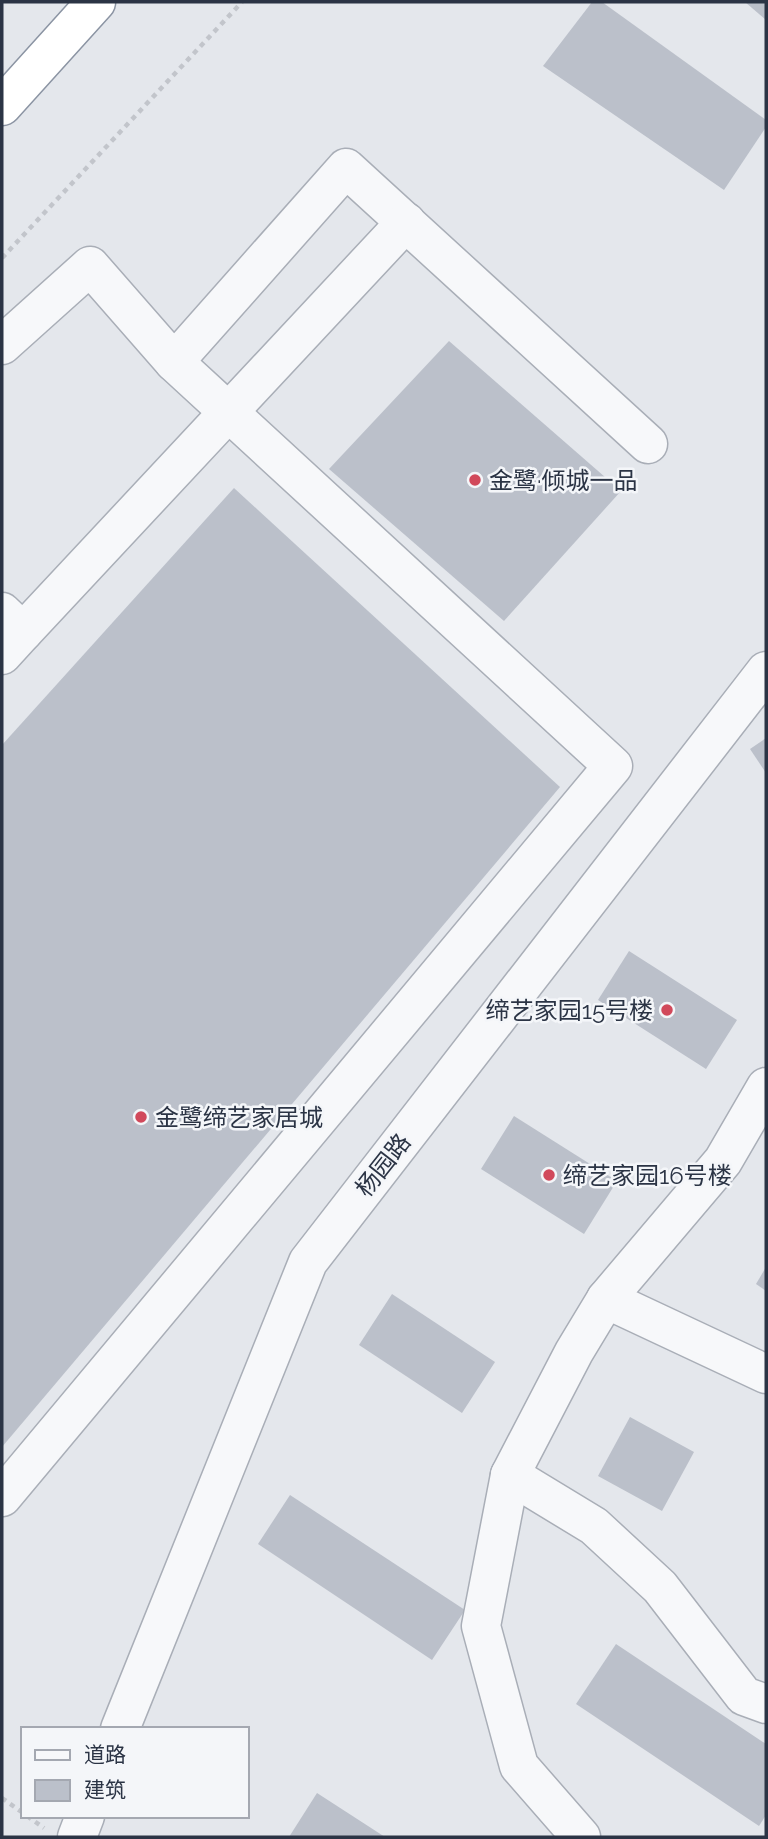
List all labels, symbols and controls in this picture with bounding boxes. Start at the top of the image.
place label: 金鹭·倾城一品 [489,466,638,495]
marker: 金鹭·倾城一品 [467,472,483,488]
place label: 缔艺家园15号楼 [486,996,653,1025]
marker: 缔艺家园15号楼 [659,1002,675,1018]
place label: 金鹭缔艺家居城 [155,1103,323,1132]
marker: 金鹭缔艺家居城 [133,1109,149,1125]
street label: 杨园路 [349,1128,417,1202]
place label: 缔艺家园16号楼 [563,1161,732,1190]
marker: 缔艺家园16号楼 [541,1167,557,1183]
legend [21,1727,248,1818]
text: 道路 [84,1742,126,1767]
text: 建筑 [84,1777,126,1802]

